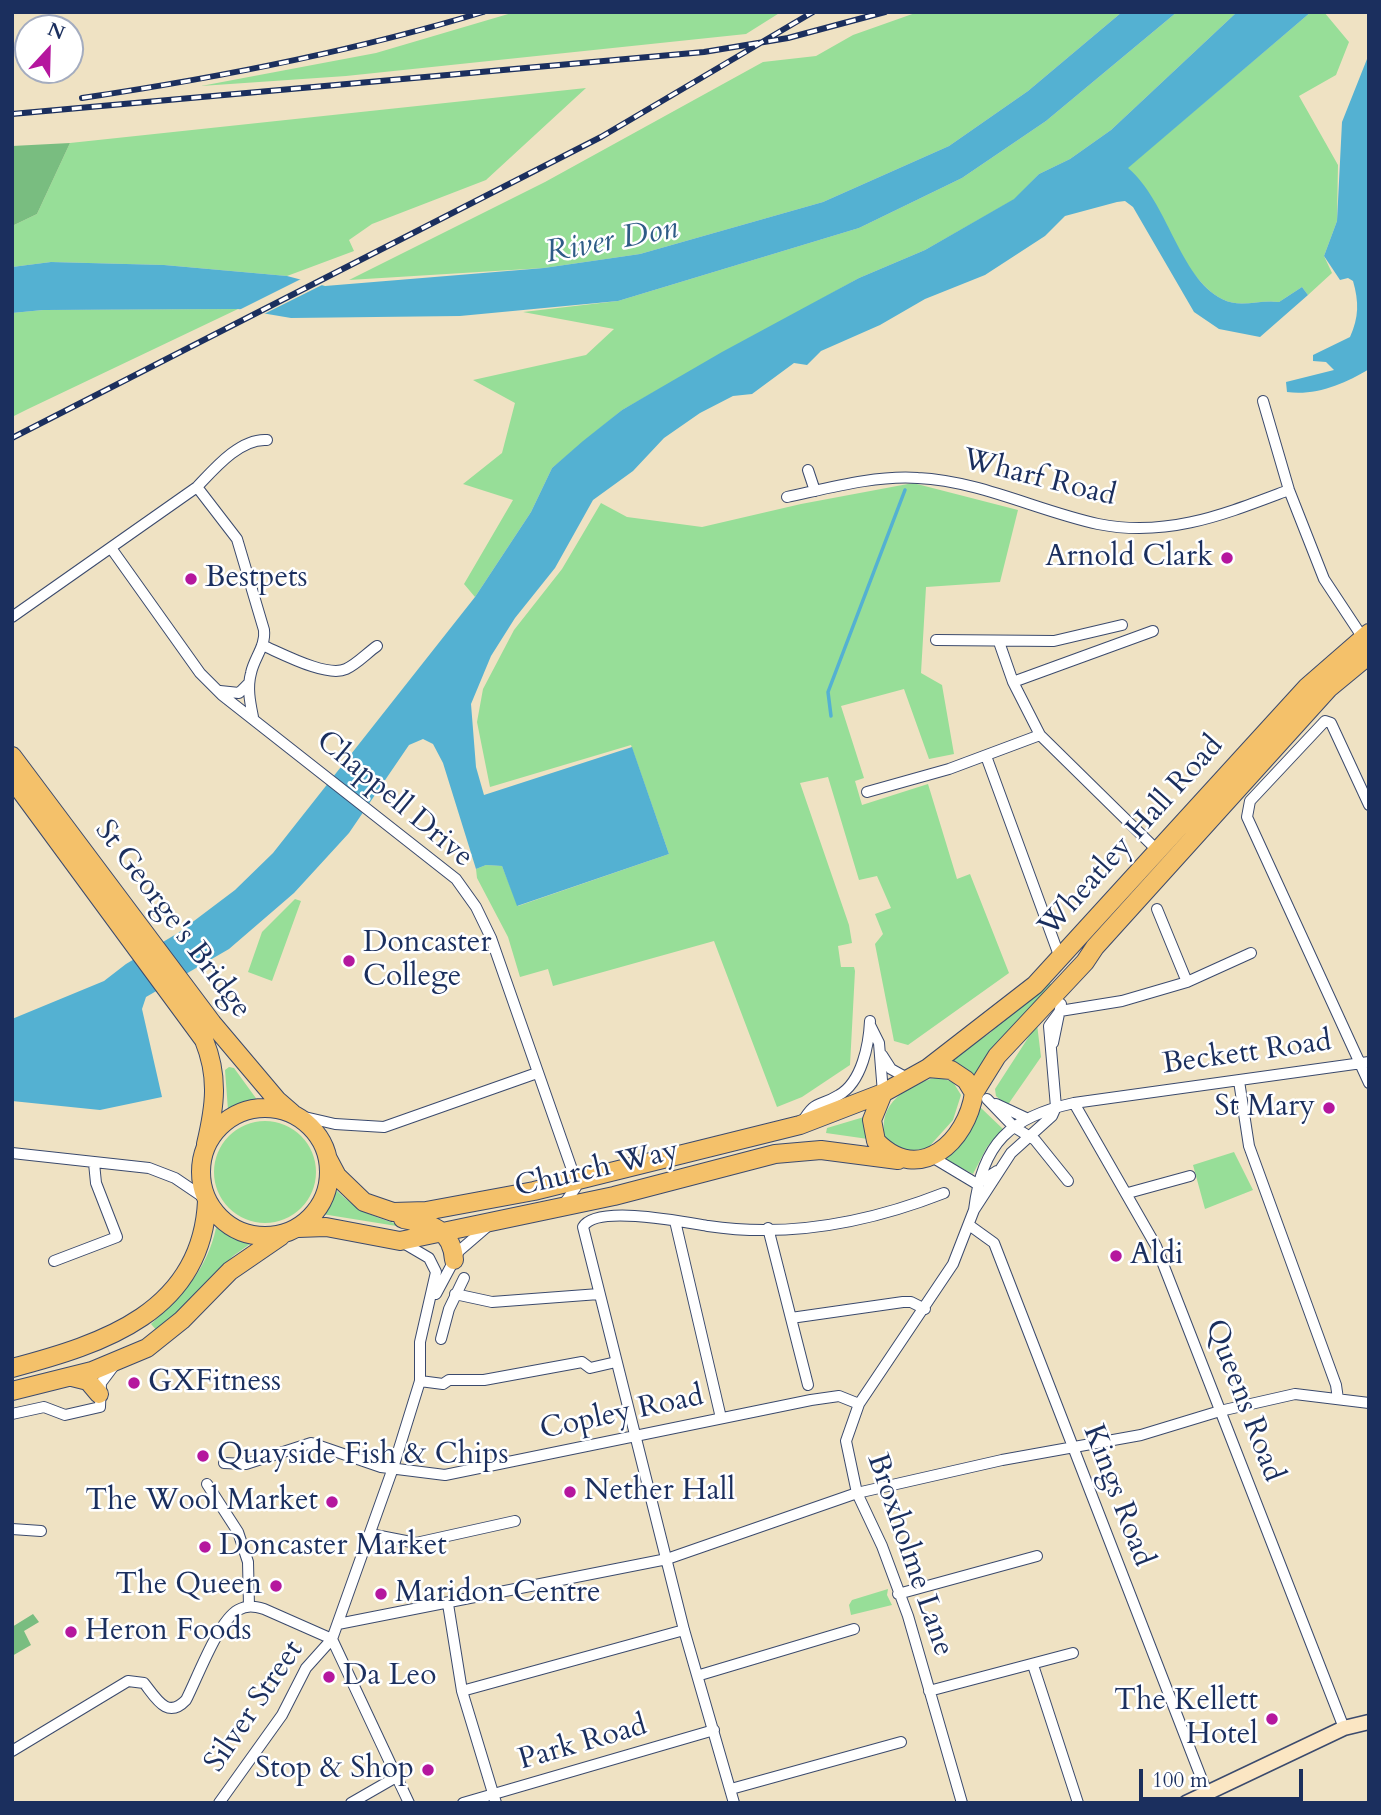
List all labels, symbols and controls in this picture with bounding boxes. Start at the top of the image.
north arrow [14,14,84,84]
text: N [44,16,69,47]
water label: River Don [543,210,681,274]
street label: Wharf Road [959,443,1119,515]
place label: Arnold Clark [1045,540,1213,576]
marker: Arnold Clark [1219,550,1235,566]
place label: Bestpets [205,561,308,597]
marker: Bestpets [183,571,199,587]
street label: Chappell Drive [308,724,480,876]
street label: Wheatley Hall Road [1032,729,1232,945]
street label: St George's Bridge [86,814,258,1026]
place label: Doncaster College [363,926,491,996]
marker: Doncaster College [341,953,357,969]
street label: Beckett Road [1160,1024,1334,1084]
place label: St Mary [1214,1090,1315,1126]
marker: St Mary [1321,1100,1337,1116]
street label: Church Way [512,1134,682,1206]
place label: Aldi [1130,1238,1183,1274]
marker: Aldi [1108,1248,1124,1264]
street label: Queens Road [1196,1315,1290,1487]
place label: GXFitness [148,1365,281,1401]
marker: GXFitness [126,1375,142,1391]
street label: Copley Road [537,1379,707,1449]
street label: Kings Road [1074,1420,1160,1572]
place label: Quayside Fish & Chips [217,1438,509,1474]
marker: Quayside Fish & Chips [195,1448,211,1464]
street label: Broxholme Lane [858,1449,960,1661]
place label: Nether Hall [584,1474,735,1510]
place label: The Wool Market [85,1484,318,1520]
marker: Nether Hall [562,1484,578,1500]
marker: The Wool Market [324,1494,340,1510]
place label: Doncaster Market [219,1529,447,1565]
marker: Doncaster Market [197,1539,213,1555]
place label: The Queen [115,1568,262,1604]
place label: Maridon Centre [395,1576,601,1612]
marker: The Queen [268,1578,284,1594]
marker: Maridon Centre [373,1586,389,1602]
place label: Heron Foods [85,1614,251,1650]
marker: Heron Foods [63,1624,79,1640]
street label: Silver Street [198,1634,312,1780]
place label: Da Leo [343,1659,436,1695]
marker: Da Leo [321,1669,337,1685]
place label: The Kellett Hotel [1114,1684,1258,1754]
street label: Park Road [515,1709,651,1779]
marker: The Kellett Hotel [1264,1711,1280,1727]
place label: Stop & Shop [255,1752,414,1788]
scale bar [1143,1756,1308,1800]
marker: Stop & Shop [420,1762,436,1778]
text: 100 m [1152,1766,1208,1795]

